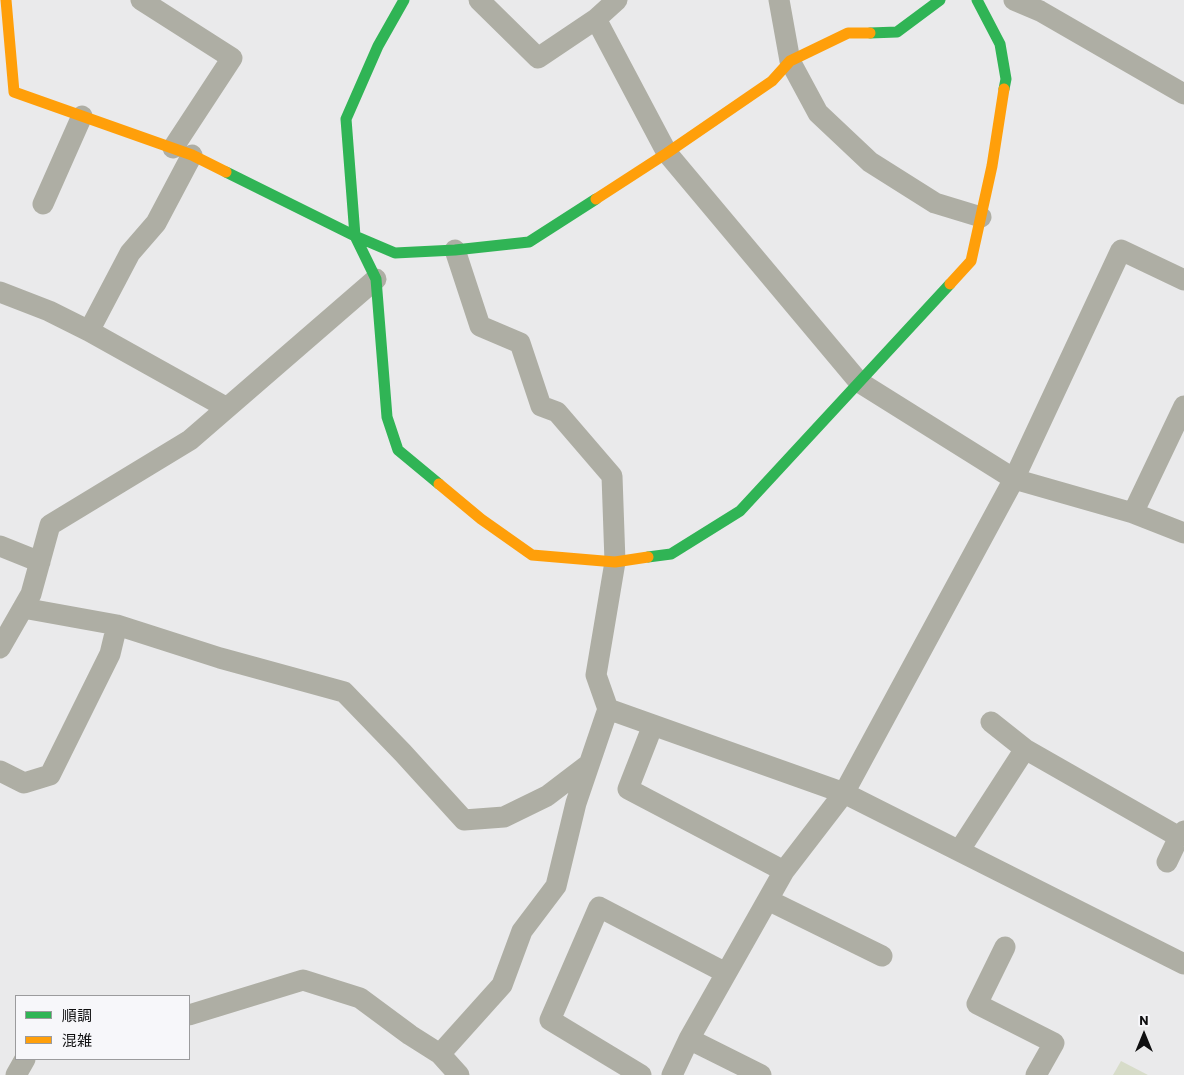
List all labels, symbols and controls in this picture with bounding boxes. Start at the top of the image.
legend [15,995,190,1060]
text: 順調 [62,1006,92,1024]
north arrow [1119,1010,1169,1060]
text: N [1139,1011,1149,1028]
text: 混雑 [62,1031,92,1049]

